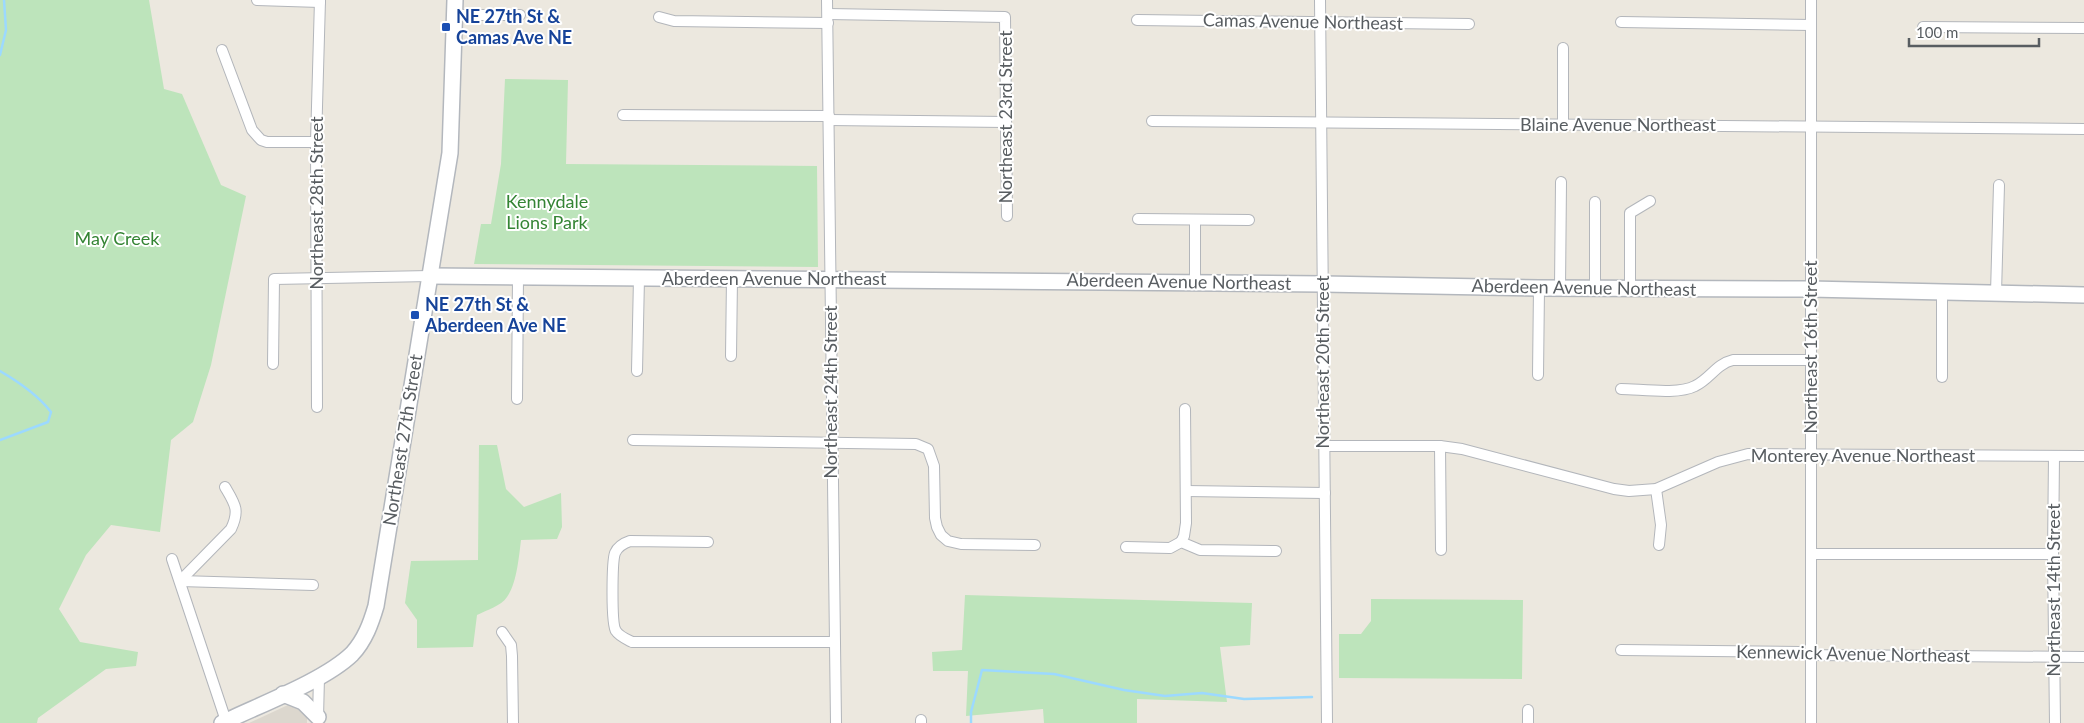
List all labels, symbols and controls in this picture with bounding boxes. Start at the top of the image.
place label: NE 27th St & Camas Ave NE [456,5,572,48]
street label: Camas Avenue Northeast [1203,8,1404,34]
scale bar [1909,15,2039,47]
marker: NE 27th St & Camas Ave NE [440,21,452,33]
text: 100 m [1916,23,1958,41]
street label: Northeast 23rd Street [994,30,1016,204]
street label: Blaine Avenue Northeast [1520,113,1717,135]
street label: Northeast 28th Street [305,116,327,290]
park label: Kennydale Lions Park [506,190,589,233]
park label: May Creek [75,227,160,249]
street label: Northeast 16th Street [1799,260,1821,434]
street label: Aberdeen Avenue Northeast [662,267,887,289]
street label: Aberdeen Avenue Northeast [1066,268,1292,294]
street label: Aberdeen Avenue Northeast [1471,274,1697,300]
street label: Northeast 20th Street [1311,275,1333,449]
place label: NE 27th St & Aberdeen Ave NE [424,293,566,336]
street label: Northeast 24th Street [819,305,841,479]
marker: NE 27th St & Aberdeen Ave NE [409,309,421,321]
street label: Northeast 27th Street [378,352,427,527]
street label: Monterey Avenue Northeast [1751,444,1976,466]
street label: Northeast 14th Street [2042,503,2064,677]
street label: Kennewick Avenue Northeast [1736,640,1971,666]

